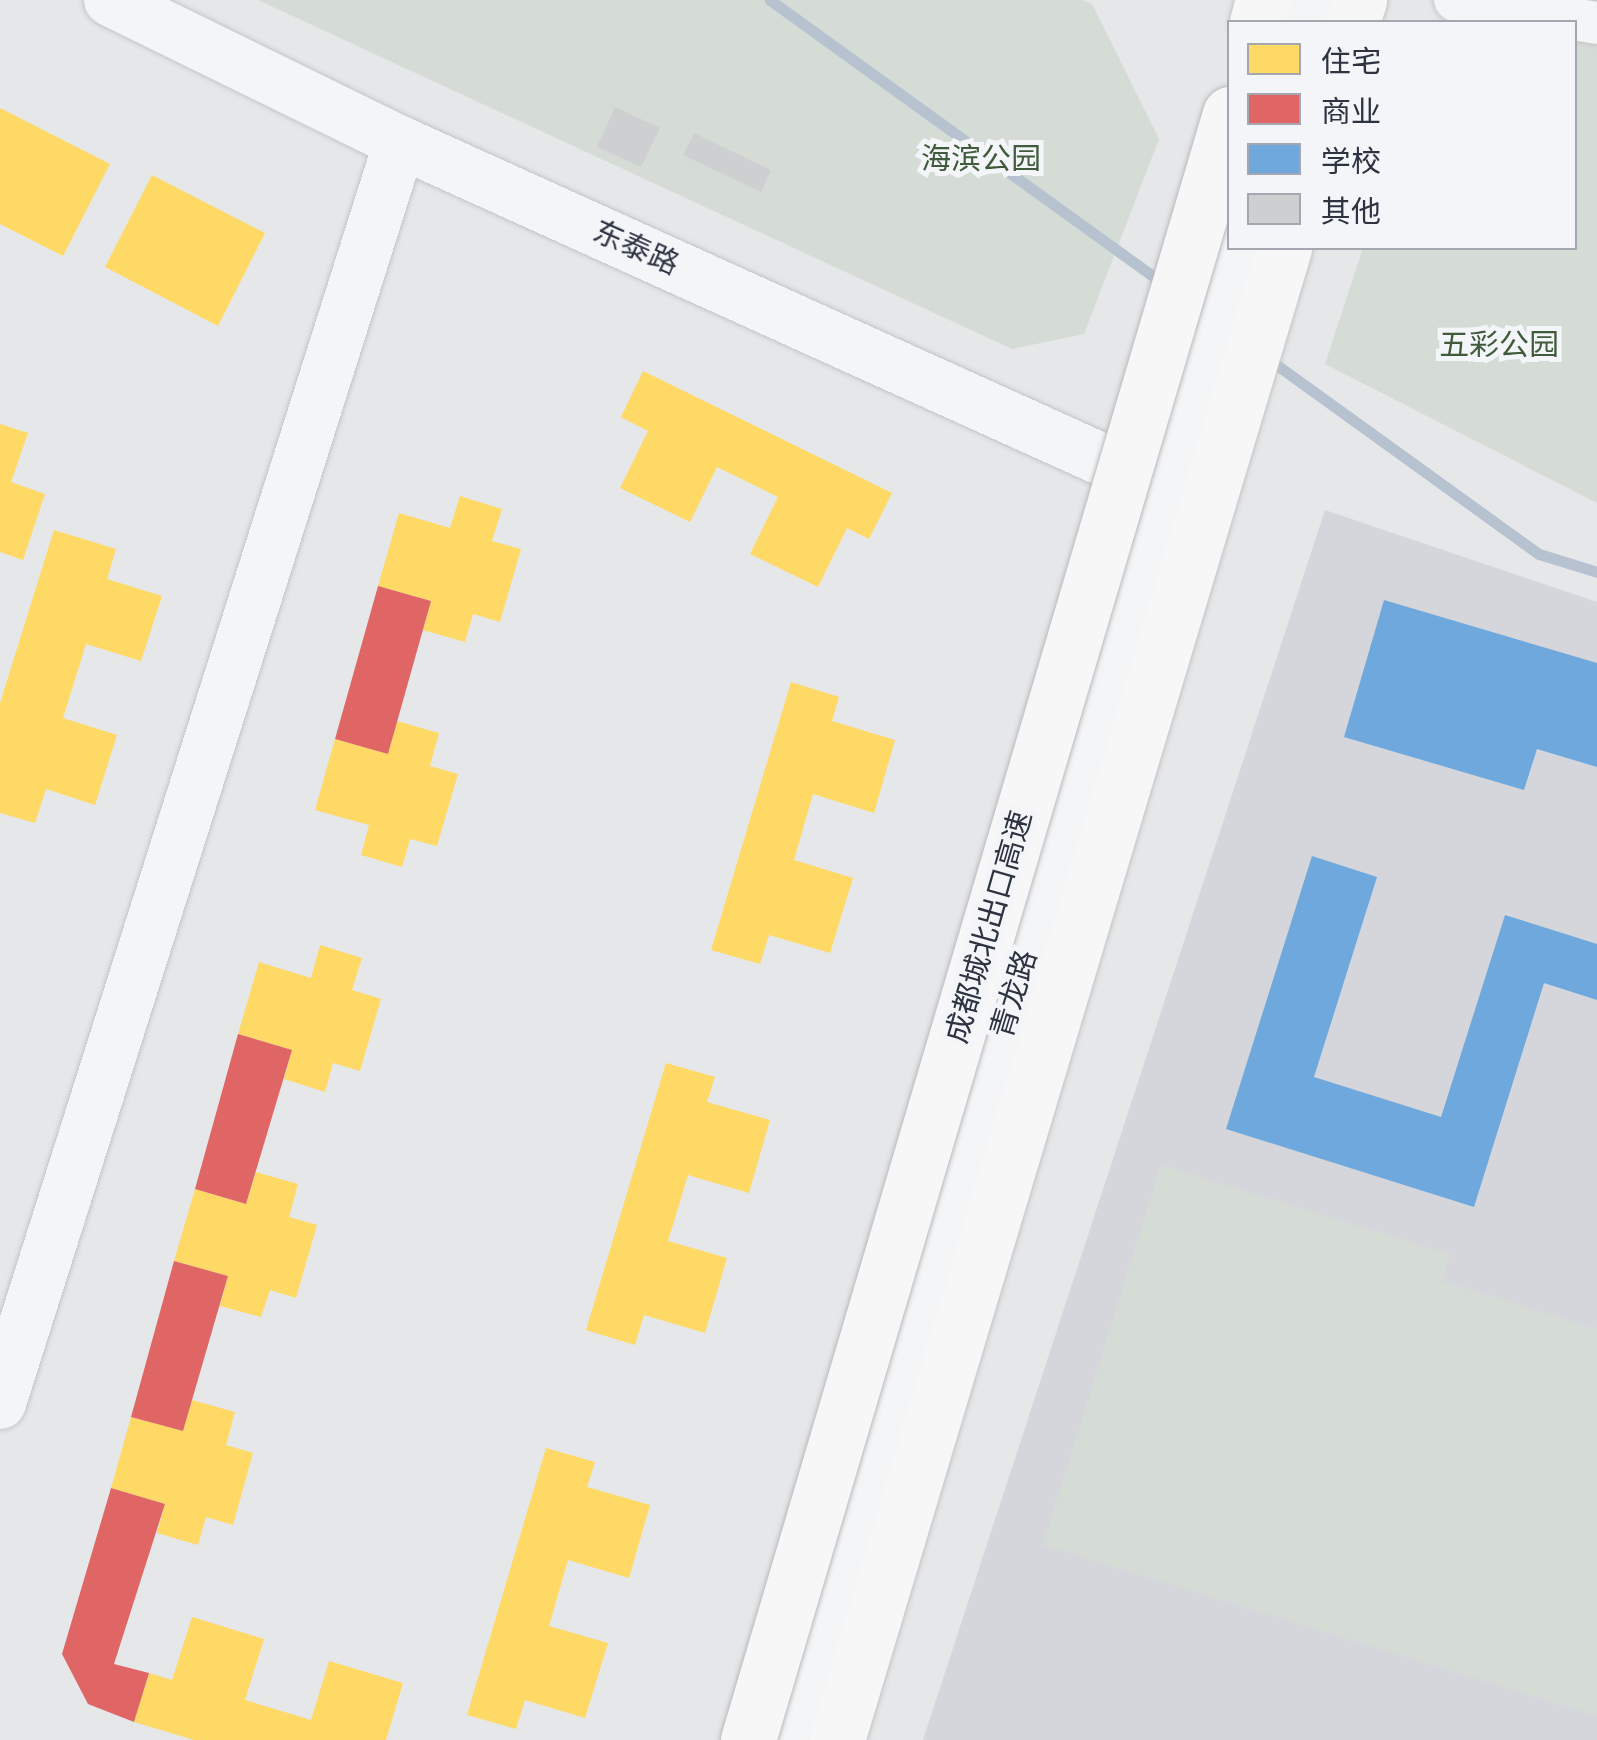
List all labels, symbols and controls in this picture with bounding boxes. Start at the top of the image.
legend [1227,20,1577,250]
text: 住宅 [1321,45,1381,78]
text: 商业 [1321,95,1381,128]
park label: 海滨公园 [921,141,1041,177]
text: 学校 [1321,145,1381,178]
text: 其他 [1321,195,1381,228]
street label: 东泰路 [588,213,684,283]
park label: 五彩公园 [1439,327,1559,363]
street label: 成都城北出口高速 [939,807,1039,1047]
street label: 青龙路 [984,946,1044,1042]

